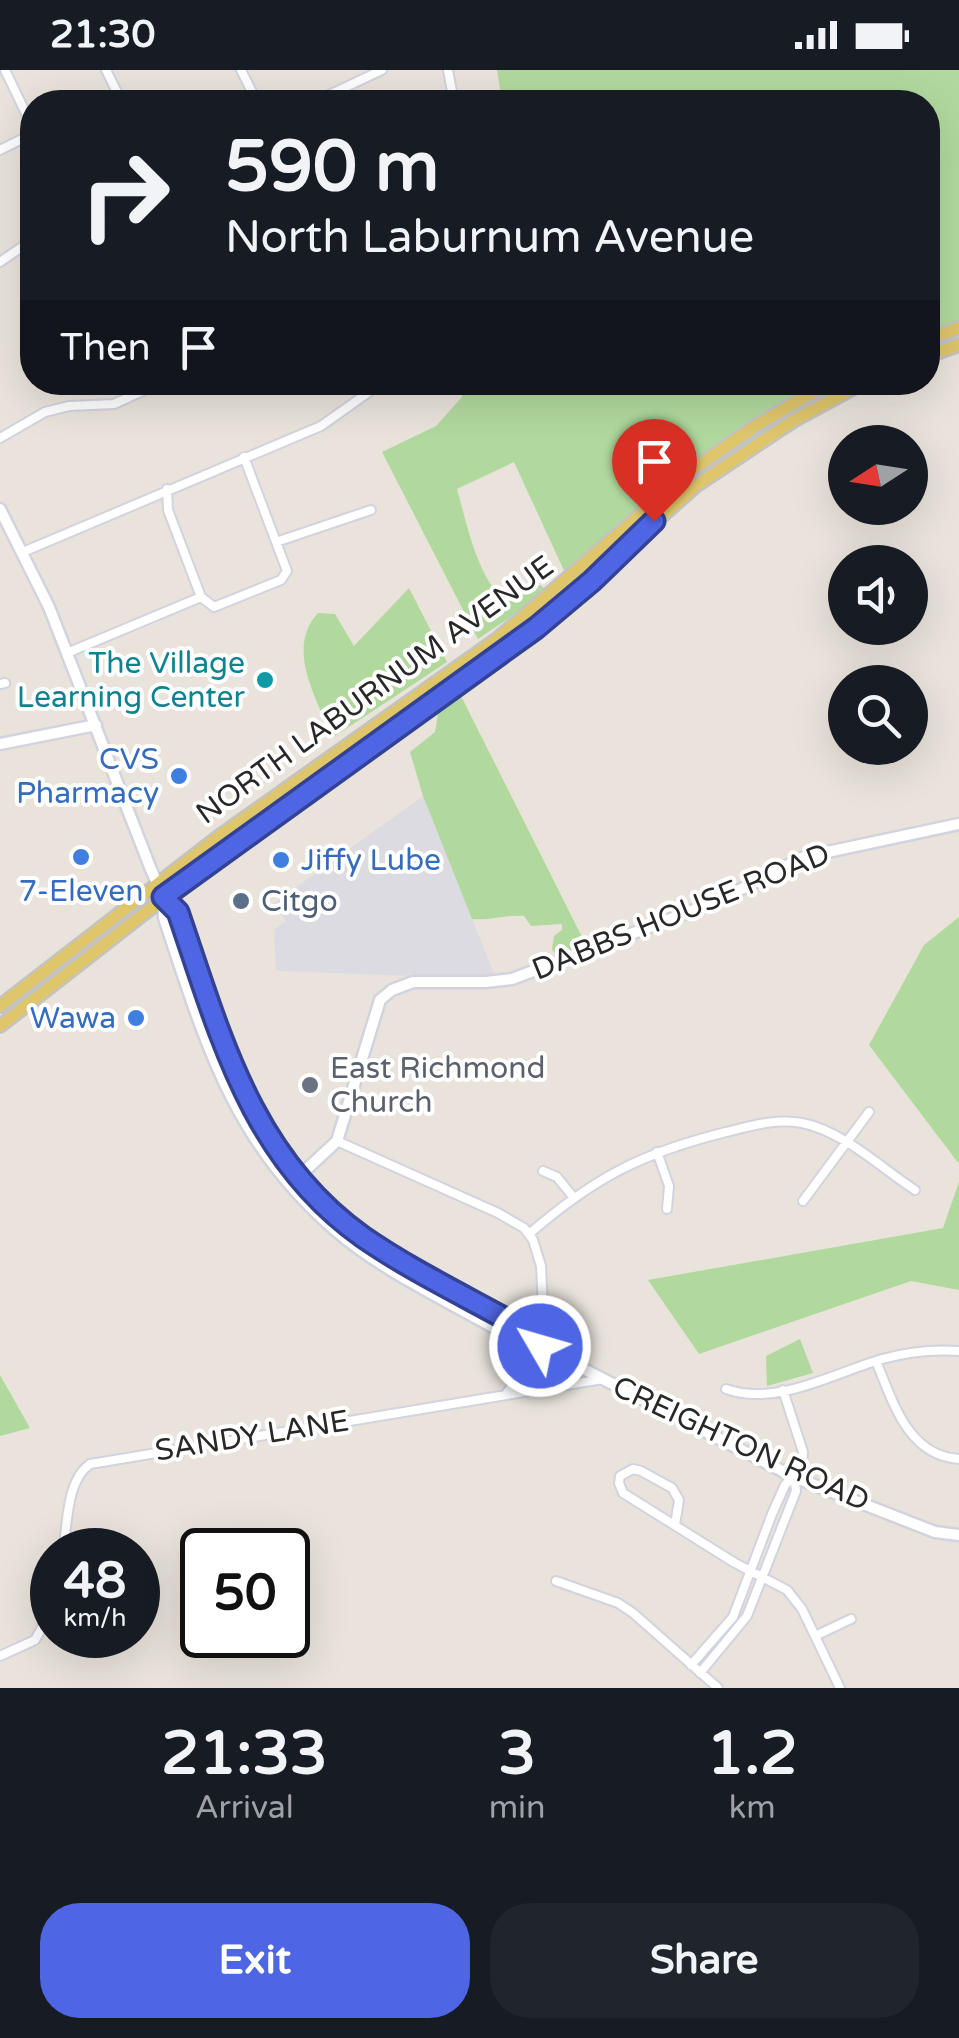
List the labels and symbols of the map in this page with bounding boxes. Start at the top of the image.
pin [612,419,697,522]
north arrow [828,425,928,525]
street label: NORTH LABURNUM AVENUE [189,548,561,832]
place label: The Village Learning Center [17,645,245,716]
marker: The Village Learning Center [254,669,276,691]
place label: CVS Pharmacy [16,741,159,812]
marker: CVS Pharmacy [168,765,190,787]
street label: DABBS HOUSE ROAD [527,835,835,989]
place label: Jiffy Lube [301,842,441,879]
marker: 7-Eleven [70,846,92,868]
marker: Jiffy Lube [270,849,292,871]
place label: 7-Eleven [19,873,143,910]
place label: Citgo [261,883,338,920]
marker: Citgo [230,890,252,912]
place label: Wawa [30,1000,116,1037]
marker: Wawa [125,1007,147,1029]
place label: East Richmond Church [330,1050,545,1121]
marker: East Richmond Church [299,1074,321,1096]
position arrow [488,1294,592,1398]
street label: CREIGHTON ROAD [607,1368,875,1520]
street label: SANDY LANE [152,1402,352,1470]
speed limit sign: 50 [180,1528,310,1658]

